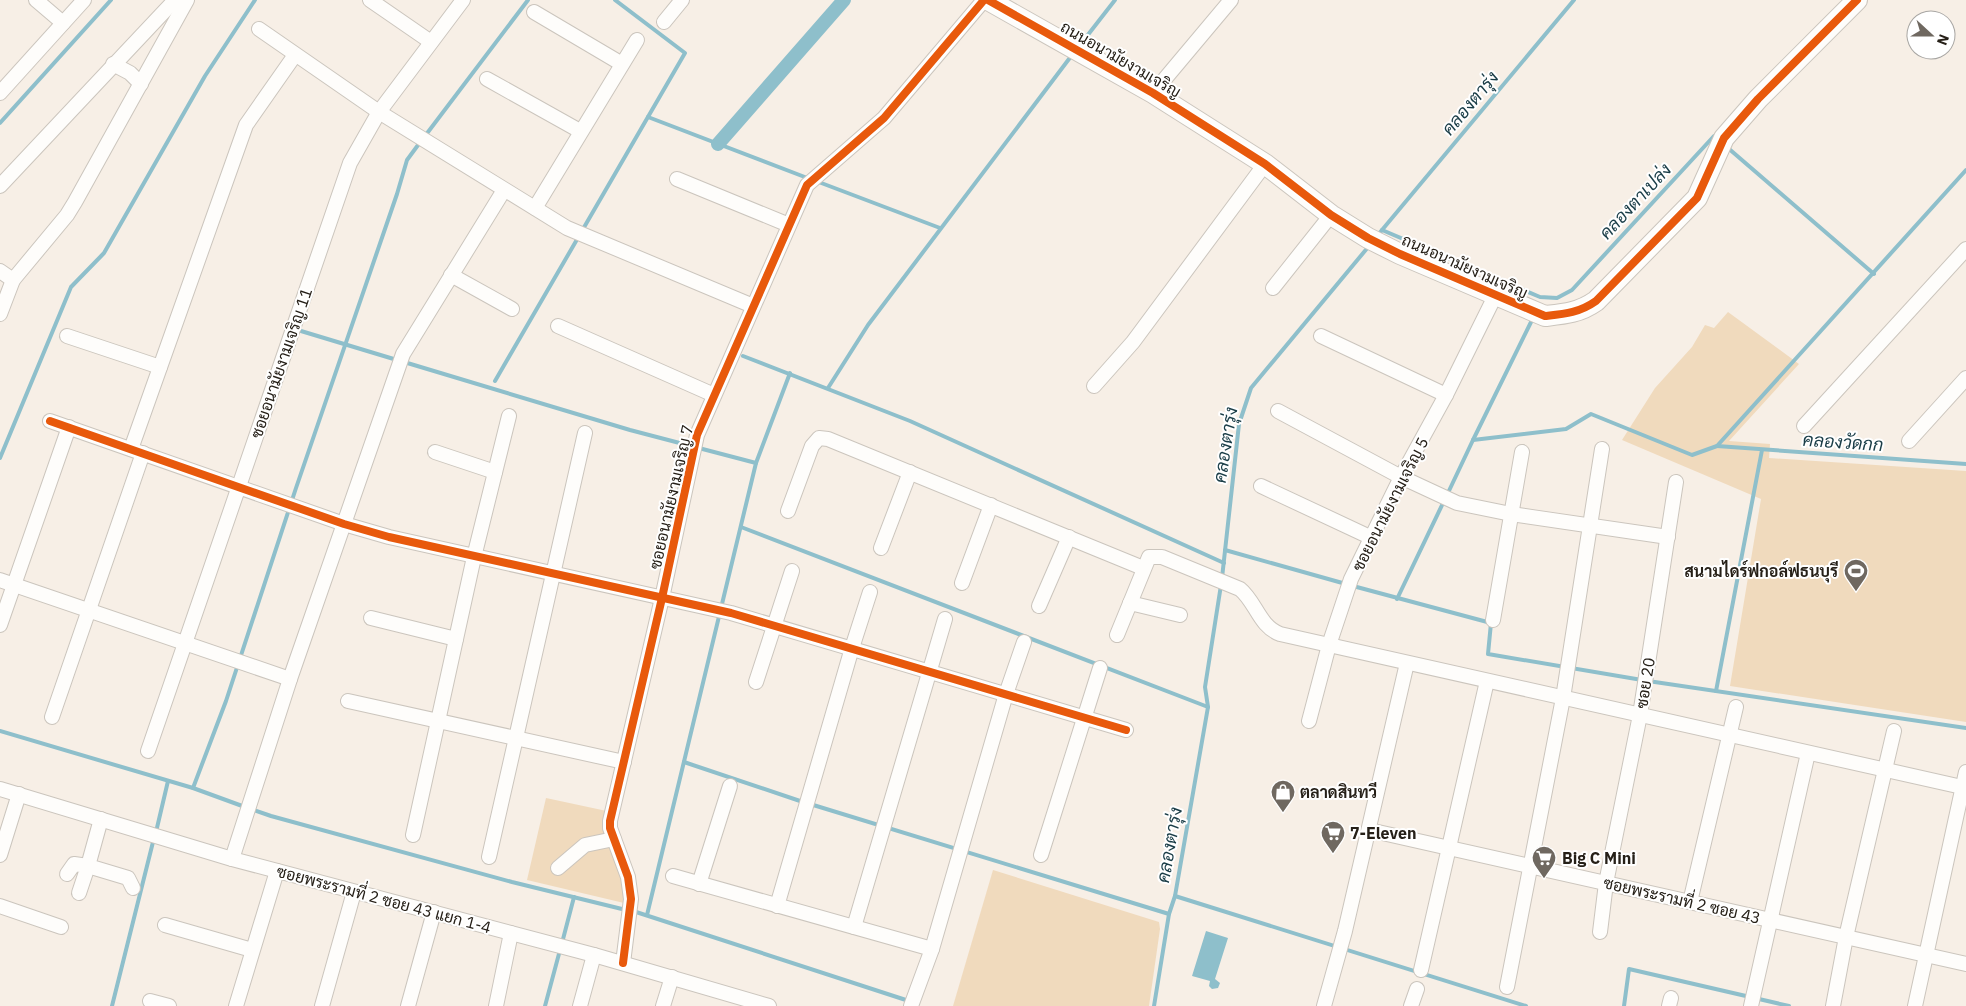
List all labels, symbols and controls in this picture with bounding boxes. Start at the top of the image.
north arrow [1906,10,1956,60]
street label: ถนนอนามัยงามเจริญ [1057,16,1185,102]
text: N [1933,32,1953,48]
water label: คลองตารุ่ง [1437,66,1504,140]
water label: คลองตาเปล่ง [1594,158,1676,244]
street label: ถนนอนามัยงามเจริญ [1399,229,1531,303]
street label: ซอยอนามัยงามเจริญ 11 [246,285,316,441]
water label: คลองตารุ่ง [1208,405,1243,485]
street label: ซอยอนามัยงามเจริญ 7 [645,423,697,571]
water label: คลองวัดกก [1802,428,1884,456]
street label: ซอยอนามัยงามเจริญ 5 [1348,434,1432,574]
sports icon: สนามไดร์ฟกอล์ฟธนบุรี [1843,558,1869,592]
place label: สนามไดร์ฟกอล์ฟธนบุรี [1684,560,1839,583]
street label: ซอย 20 [1631,656,1659,710]
shop icon: ตลาดสินทวี [1270,779,1296,813]
place label: ตลาดสินทวี [1300,782,1377,802]
water label: คลองตารุ่ง [1151,805,1188,885]
supermarket icon: 7-Eleven [1320,820,1346,854]
place label: 7-Eleven [1350,823,1416,843]
supermarket icon: Big C Mini [1531,845,1557,879]
place label: Big C Mini [1562,848,1636,868]
street label: ซอยพระรามที่ 2 ซอย 43 แยก 1-4 [275,857,495,937]
street label: ซอยพระรามที่ 2 ซอย 43 [1602,868,1763,928]

